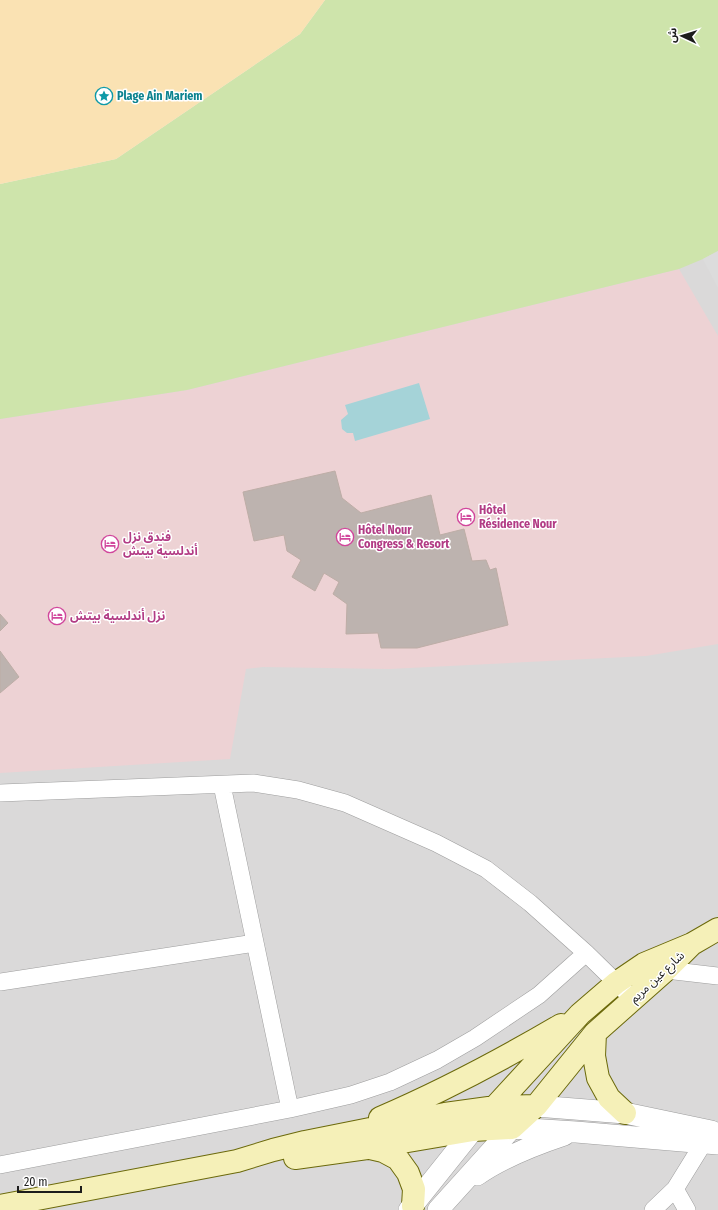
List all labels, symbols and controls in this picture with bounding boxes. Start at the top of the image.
north arrow [662,16,702,56]
text: ش [666,27,680,43]
place icon: Plage Ain Mariem [94,86,114,106]
place label: Plage Ain Mariem [117,89,203,103]
place label: Hôtel Résidence Nour [479,503,557,531]
hotel icon: Hôtel Résidence Nour [456,507,476,527]
place label: Hôtel Nour Congress & Resort [358,523,450,551]
hotel icon: Hôtel Nour Congress & Resort [335,527,355,547]
place label: فندق نزل أندلسية بيتش [123,530,198,558]
hotel icon: فندق نزل أندلسية بيتش [100,534,120,554]
hotel icon: نزل أندلسية بيتش [47,606,67,626]
place label: نزل أندلسية بيتش [70,608,165,623]
street label: شارع عين مريم [627,948,688,1007]
scale bar [18,1168,81,1194]
text: 20 m [24,1175,48,1189]

